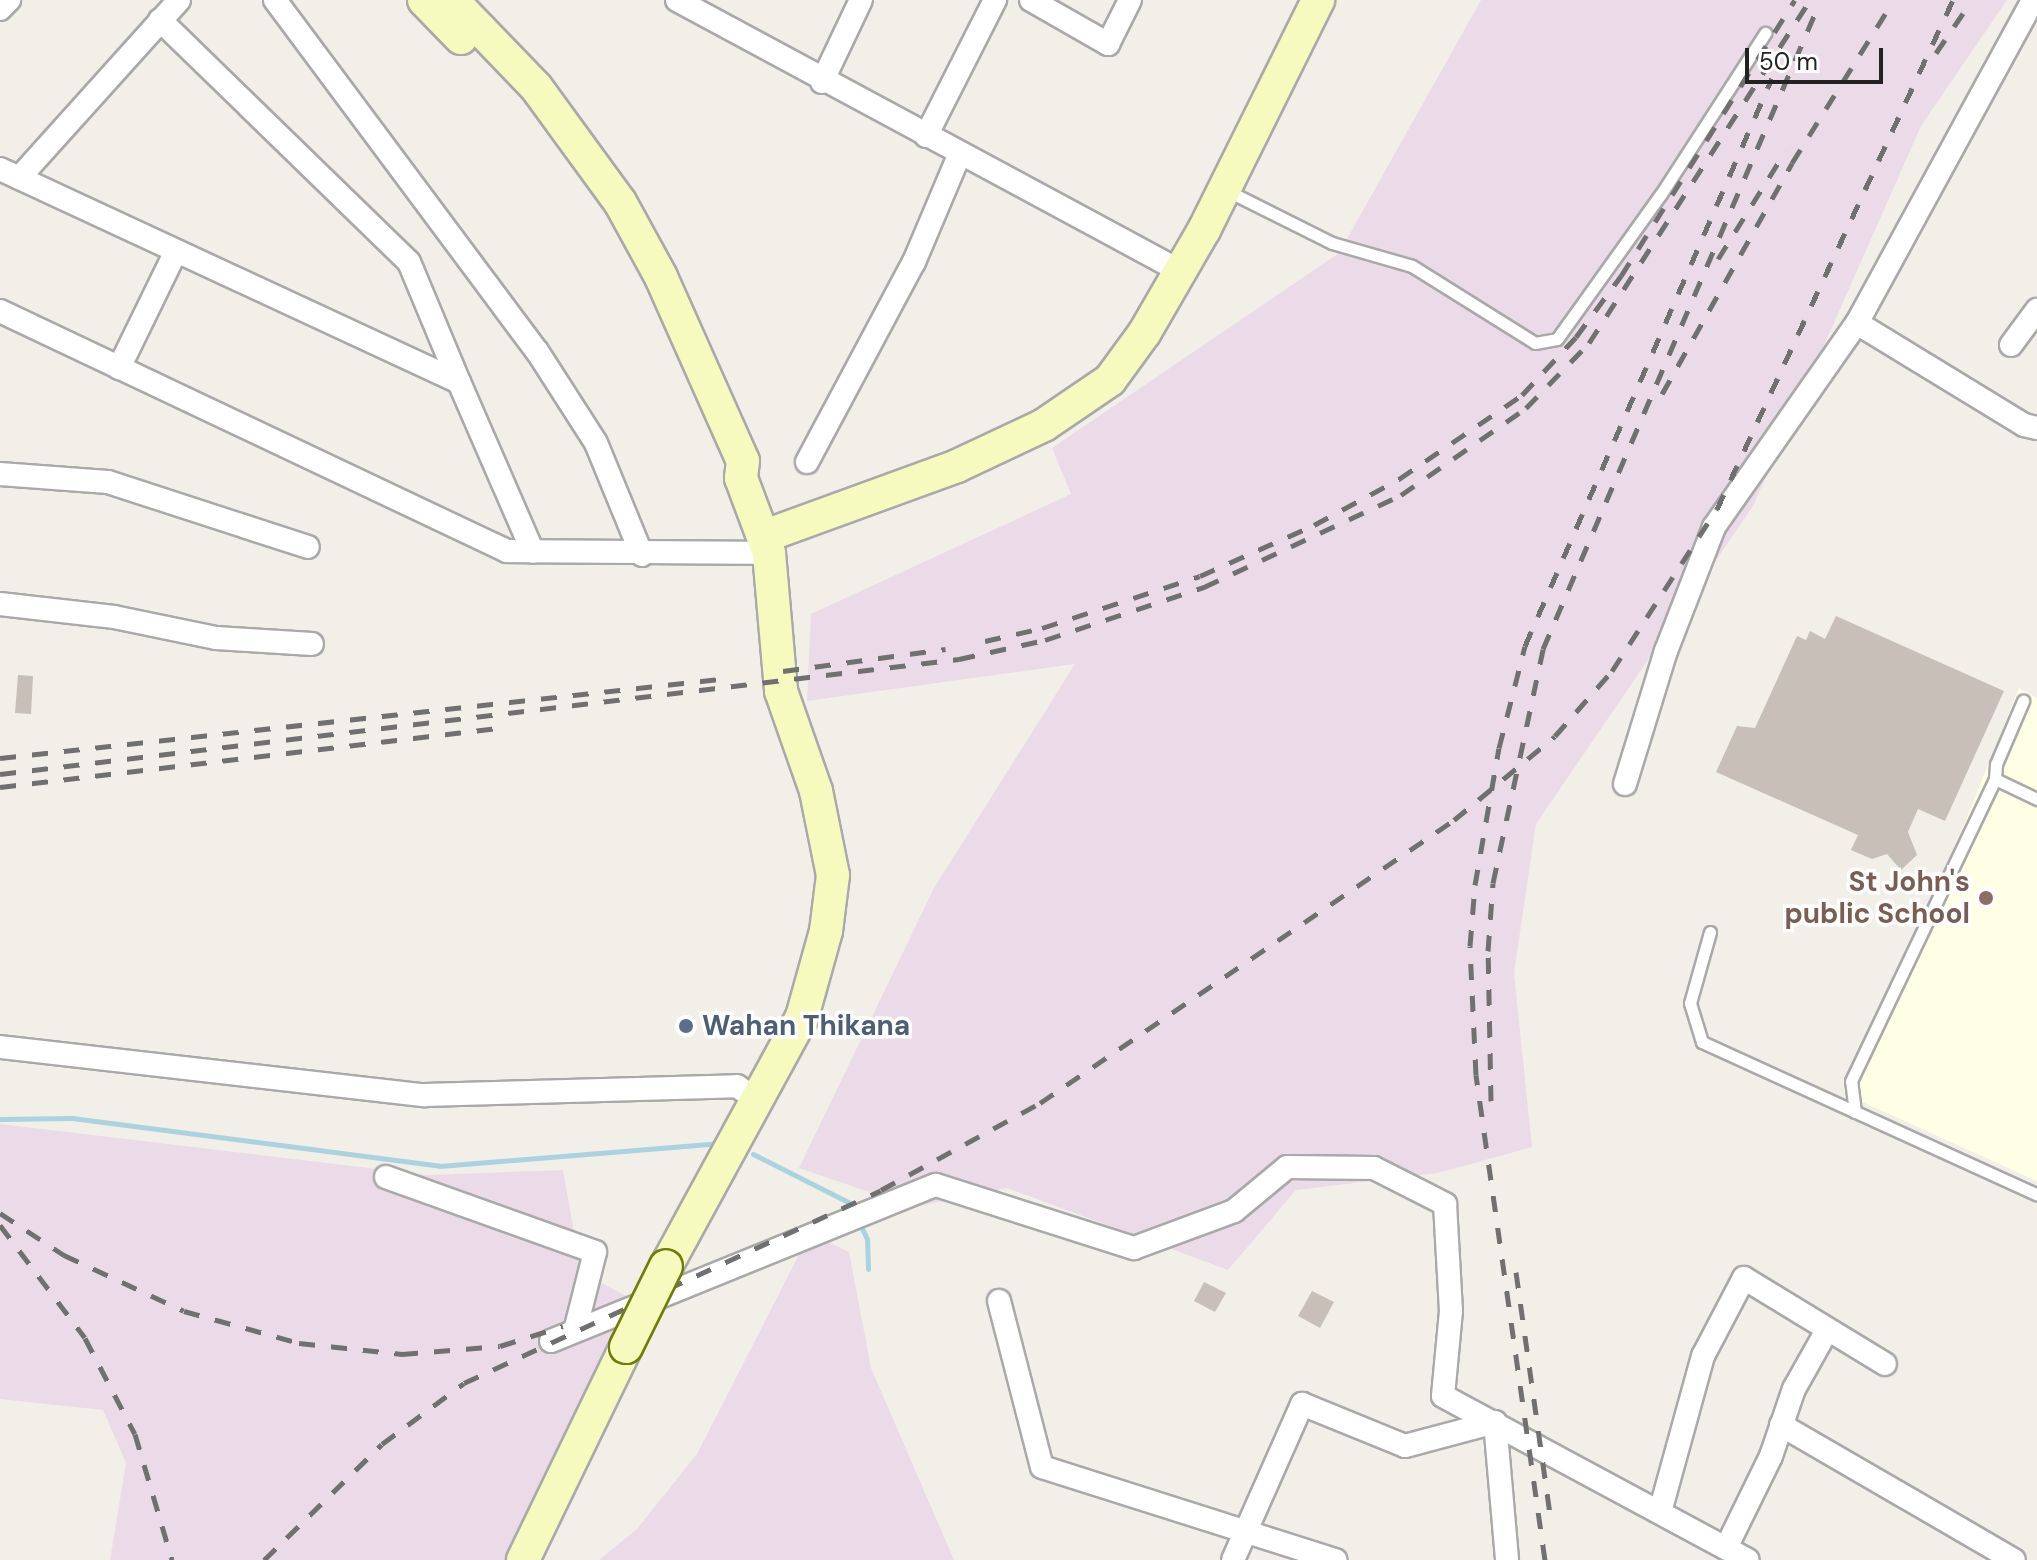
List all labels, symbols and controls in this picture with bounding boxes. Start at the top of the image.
scale bar [1749,32,1887,82]
text: 50 m [1759,46,1818,77]
place label: St John's public School [1785,865,1970,931]
marker: St John's public School [1977,889,1995,907]
place label: Wahan Thikana [702,1009,910,1043]
marker: Wahan Thikana [677,1017,695,1035]

